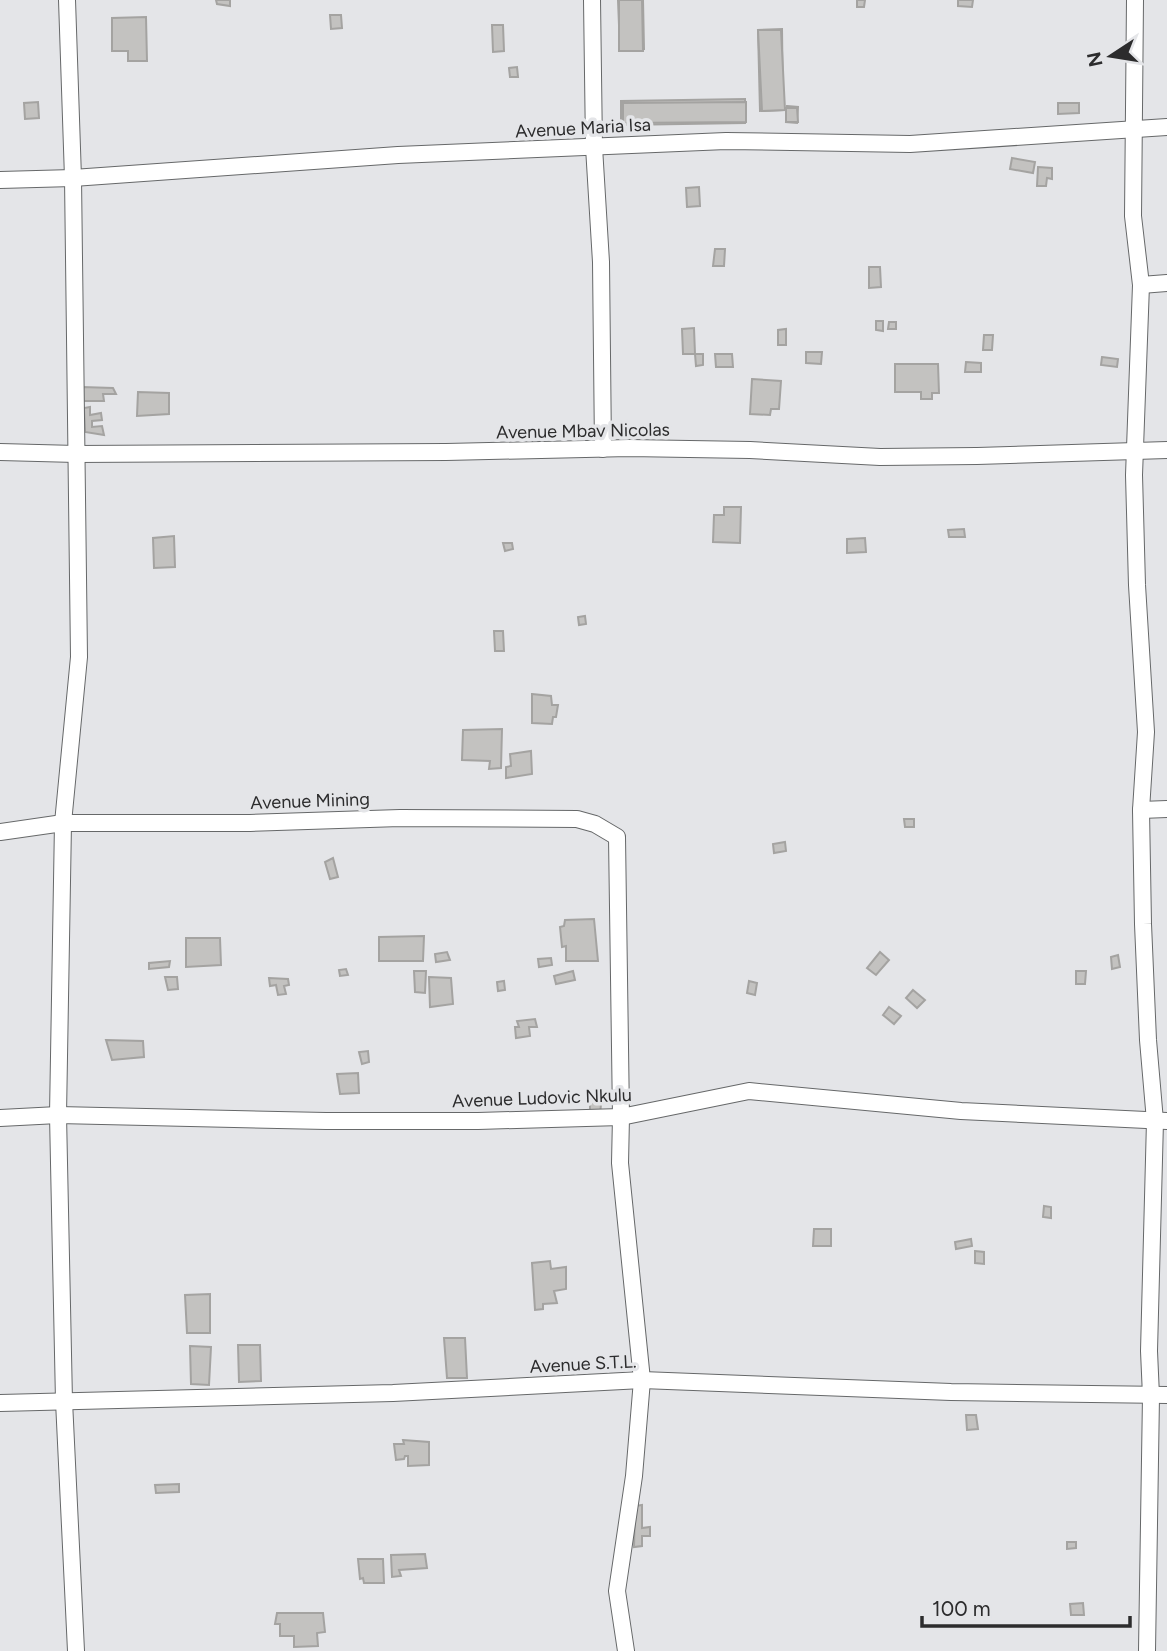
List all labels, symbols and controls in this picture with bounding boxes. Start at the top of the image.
north arrow [1076,21,1146,91]
text: N [1082,50,1108,69]
street label: Avenue Maria Isa [514,113,652,143]
street label: Avenue Mbav Nicolas [496,418,670,444]
street label: Avenue Mining [250,788,370,814]
street label: Avenue Ludovic Nkulu [452,1084,632,1112]
street label: Avenue S.T.L. [529,1350,637,1378]
scale bar [922,1584,1130,1628]
text: 100 m [932,1596,991,1621]

